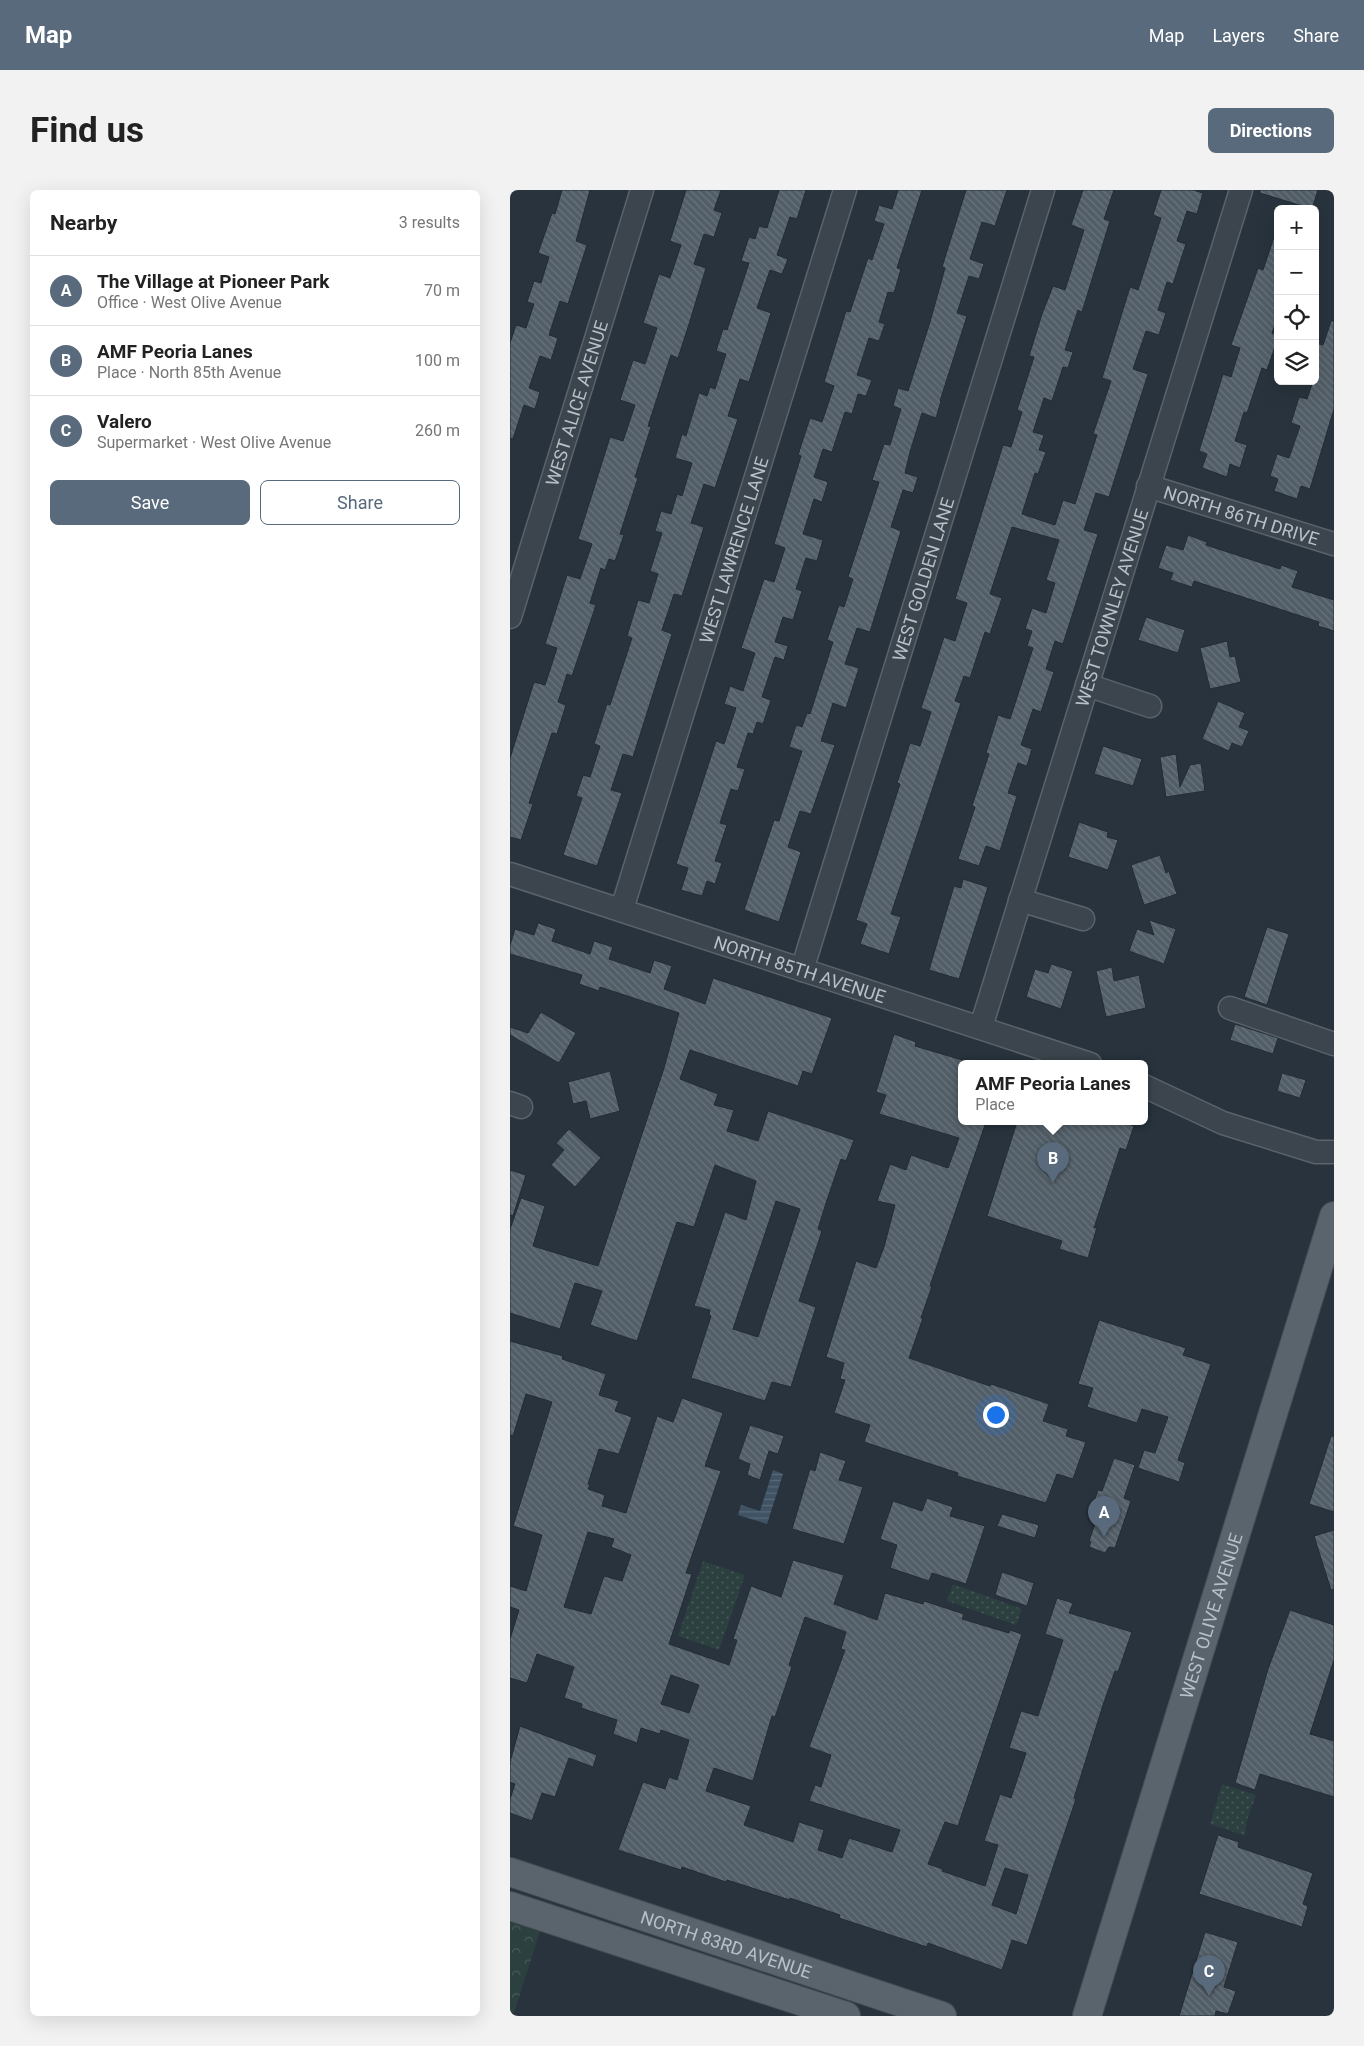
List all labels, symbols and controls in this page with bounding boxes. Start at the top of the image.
text: Map [25,21,72,49]
text: Map [1149,25,1184,46]
text: Layers [1212,25,1265,46]
text: Share [1293,25,1339,46]
button: Directions [1208,108,1334,153]
text: Find us [30,110,144,151]
map controls [1274,205,1319,385]
button: + [1274,205,1319,250]
text: Nearby [50,211,117,235]
text: 3 results [399,213,460,232]
button: − [1274,250,1319,295]
text: The Village at Pioneer Park [97,270,330,293]
text: A [61,281,71,300]
text: 70 m [424,281,460,300]
text: Office · West Olive Avenue [97,293,282,312]
button: locate [1274,295,1319,340]
street label: WEST ALICE AVENUE [541,318,612,488]
text: AMF Peoria Lanes [97,340,253,363]
button: layers [1274,340,1319,385]
text: B [61,351,71,370]
text: 100 m [415,351,460,370]
text: Place · North 85th Avenue [97,363,281,382]
text: Valero [97,410,152,433]
text: C [61,421,71,440]
text: 260 m [415,421,460,440]
text: Supermarket · West Olive Avenue [97,433,331,452]
street label: WEST LAWRENCE LANE [695,454,772,646]
button: Save [50,480,250,525]
button: Share [260,480,460,525]
street label: NORTH 86TH DRIVE [1161,481,1322,549]
street label: WEST GOLDEN LANE [888,495,958,664]
street label: WEST TOWNLEY AVENUE [1071,506,1152,709]
street label: NORTH 85TH AVENUE [711,931,888,1007]
popup [958,1060,1148,1125]
text: AMF Peoria Lanes [975,1072,1131,1095]
text: Place [975,1095,1015,1114]
pin: B [1037,1142,1069,1183]
your location [983,1402,1009,1428]
pin: A [1088,1496,1120,1537]
street label: WEST OLIVE AVENUE [1175,1530,1246,1701]
street label: NORTH 83RD AVENUE [638,1906,814,1982]
pin: C [1193,1955,1225,1996]

